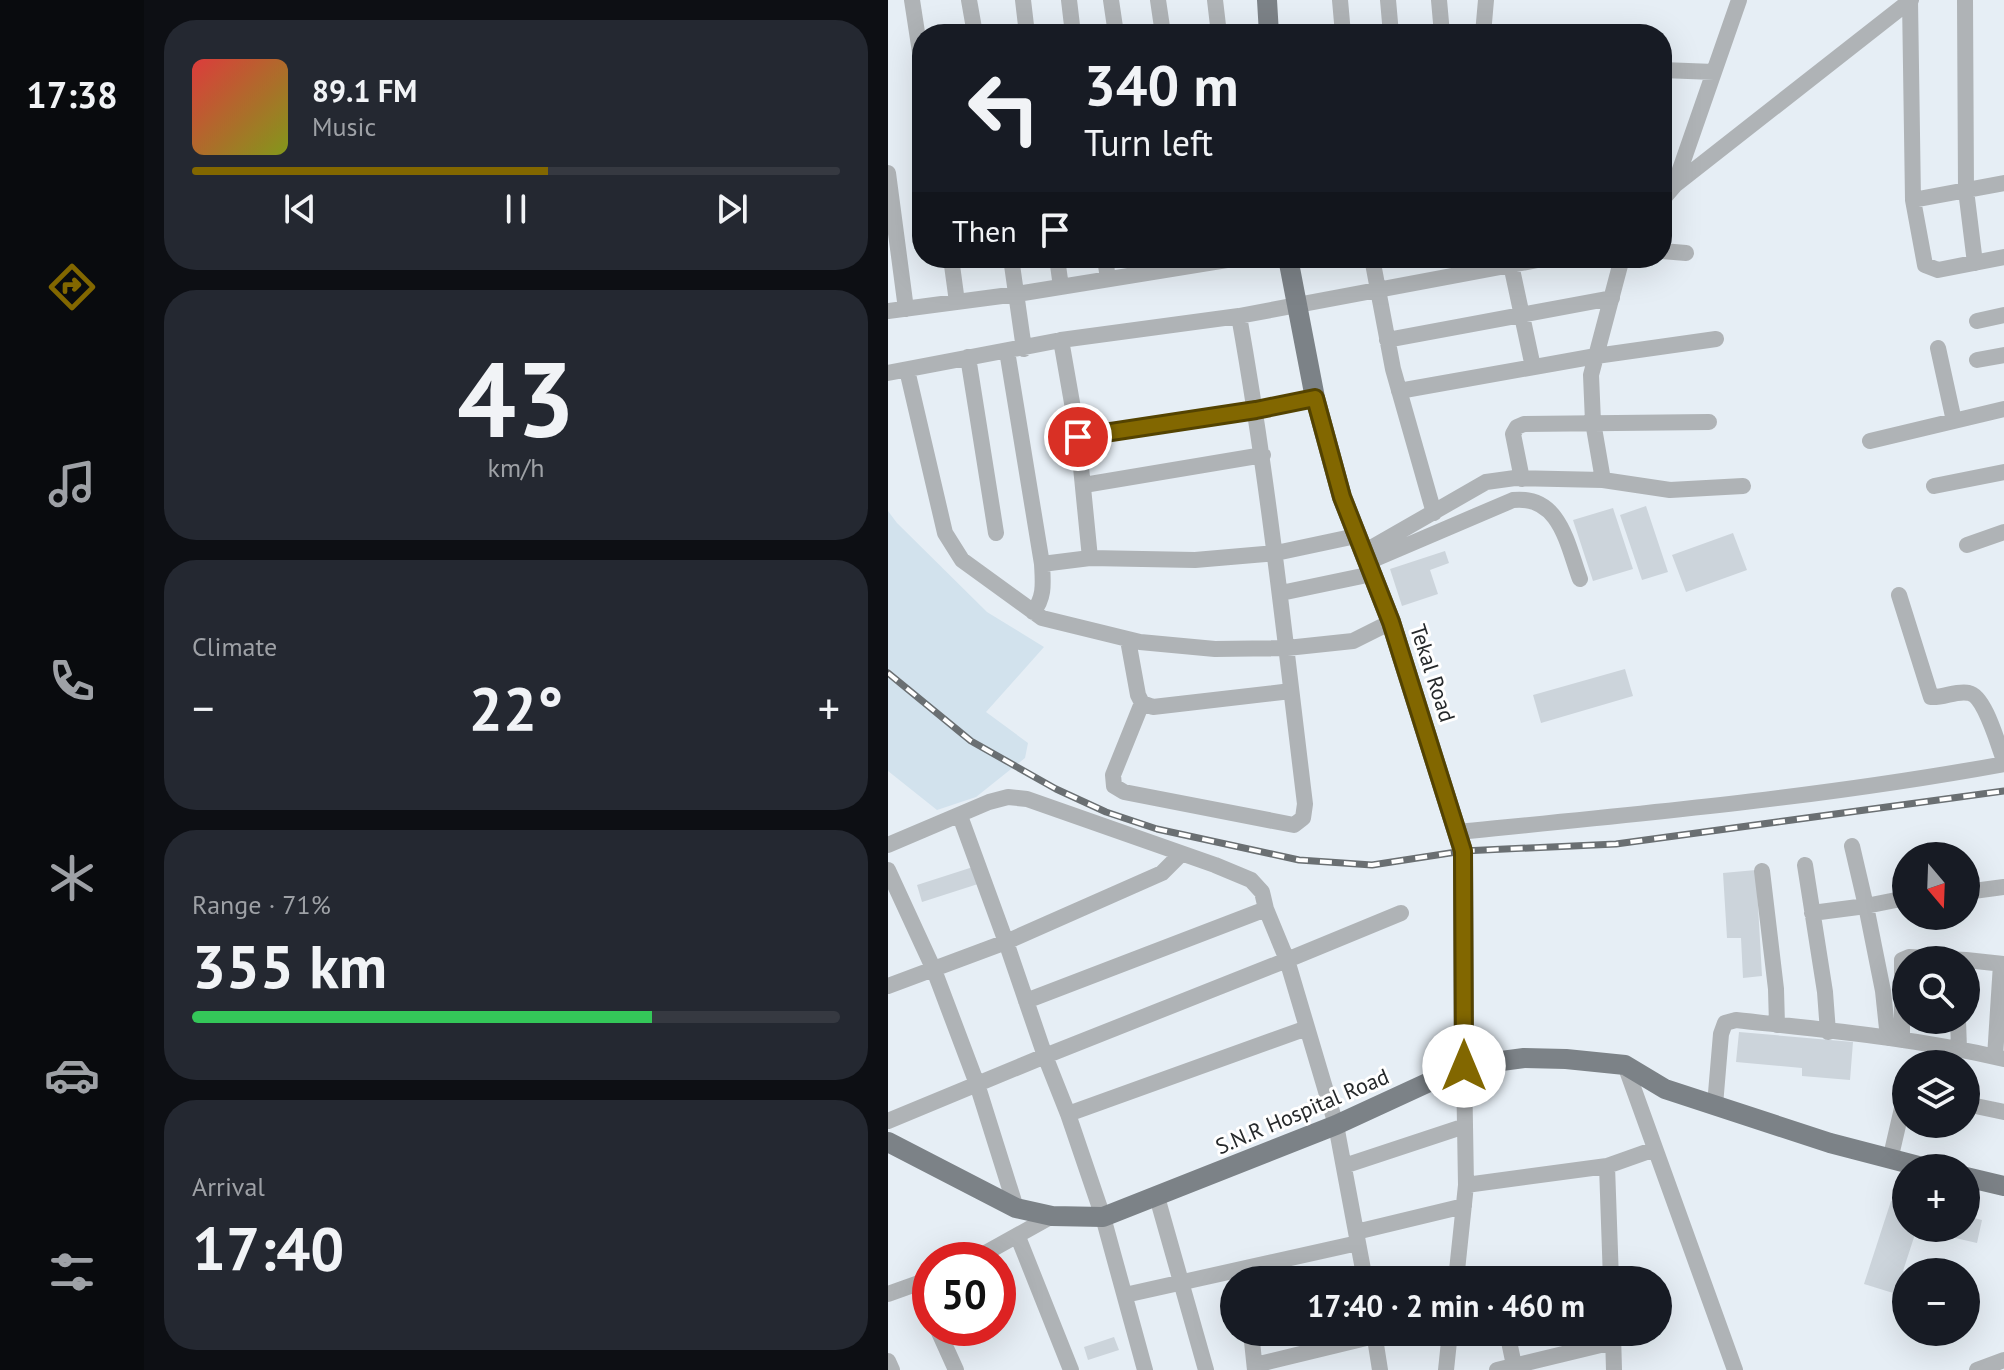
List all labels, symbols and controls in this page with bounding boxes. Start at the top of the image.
text: 340 m [1084,49,1239,121]
icon: left [952,56,1056,160]
text: 17:38 [26,71,118,118]
text: 89.1 FM [312,71,417,110]
text: Music [312,110,376,143]
text: Turn left [1084,119,1213,166]
icon: previous [278,187,322,231]
icon: pause [494,187,538,231]
icon: next [710,187,754,231]
icon: arrive [1033,208,1077,252]
text: Then [952,211,1017,250]
icon: directions [44,259,100,315]
text: 43 [457,331,575,466]
pin [1044,403,1112,471]
icon: arrive [1056,415,1100,459]
text: km/h [488,451,545,484]
icon: music [44,456,100,512]
street label: Tekal Road [1404,621,1462,725]
text: Climate [192,630,277,663]
icon: phone [44,653,100,709]
text: 22° [469,669,563,747]
text: − [192,679,214,736]
text: + [818,679,840,736]
north arrow [1892,842,1980,930]
map controls [1892,842,1980,1346]
icon: climate [44,850,100,906]
text: Range · 71% [192,888,331,921]
text: 355 km [192,927,387,1005]
button: search [1892,946,1980,1034]
position arrow [1422,1024,1506,1108]
icon: car [44,1047,100,1103]
button: layers [1892,1050,1980,1138]
street label: S.N.R Hospital Road [1211,1062,1393,1160]
button: + [1892,1154,1980,1242]
text: Arrival [192,1170,265,1203]
text: 17:40 [192,1209,344,1287]
speed limit sign: 50 [912,1242,1016,1346]
icon: filters [44,1244,100,1300]
button: − [1892,1258,1980,1346]
text: 17:40 · 2 min · 460 m [1307,1286,1585,1325]

